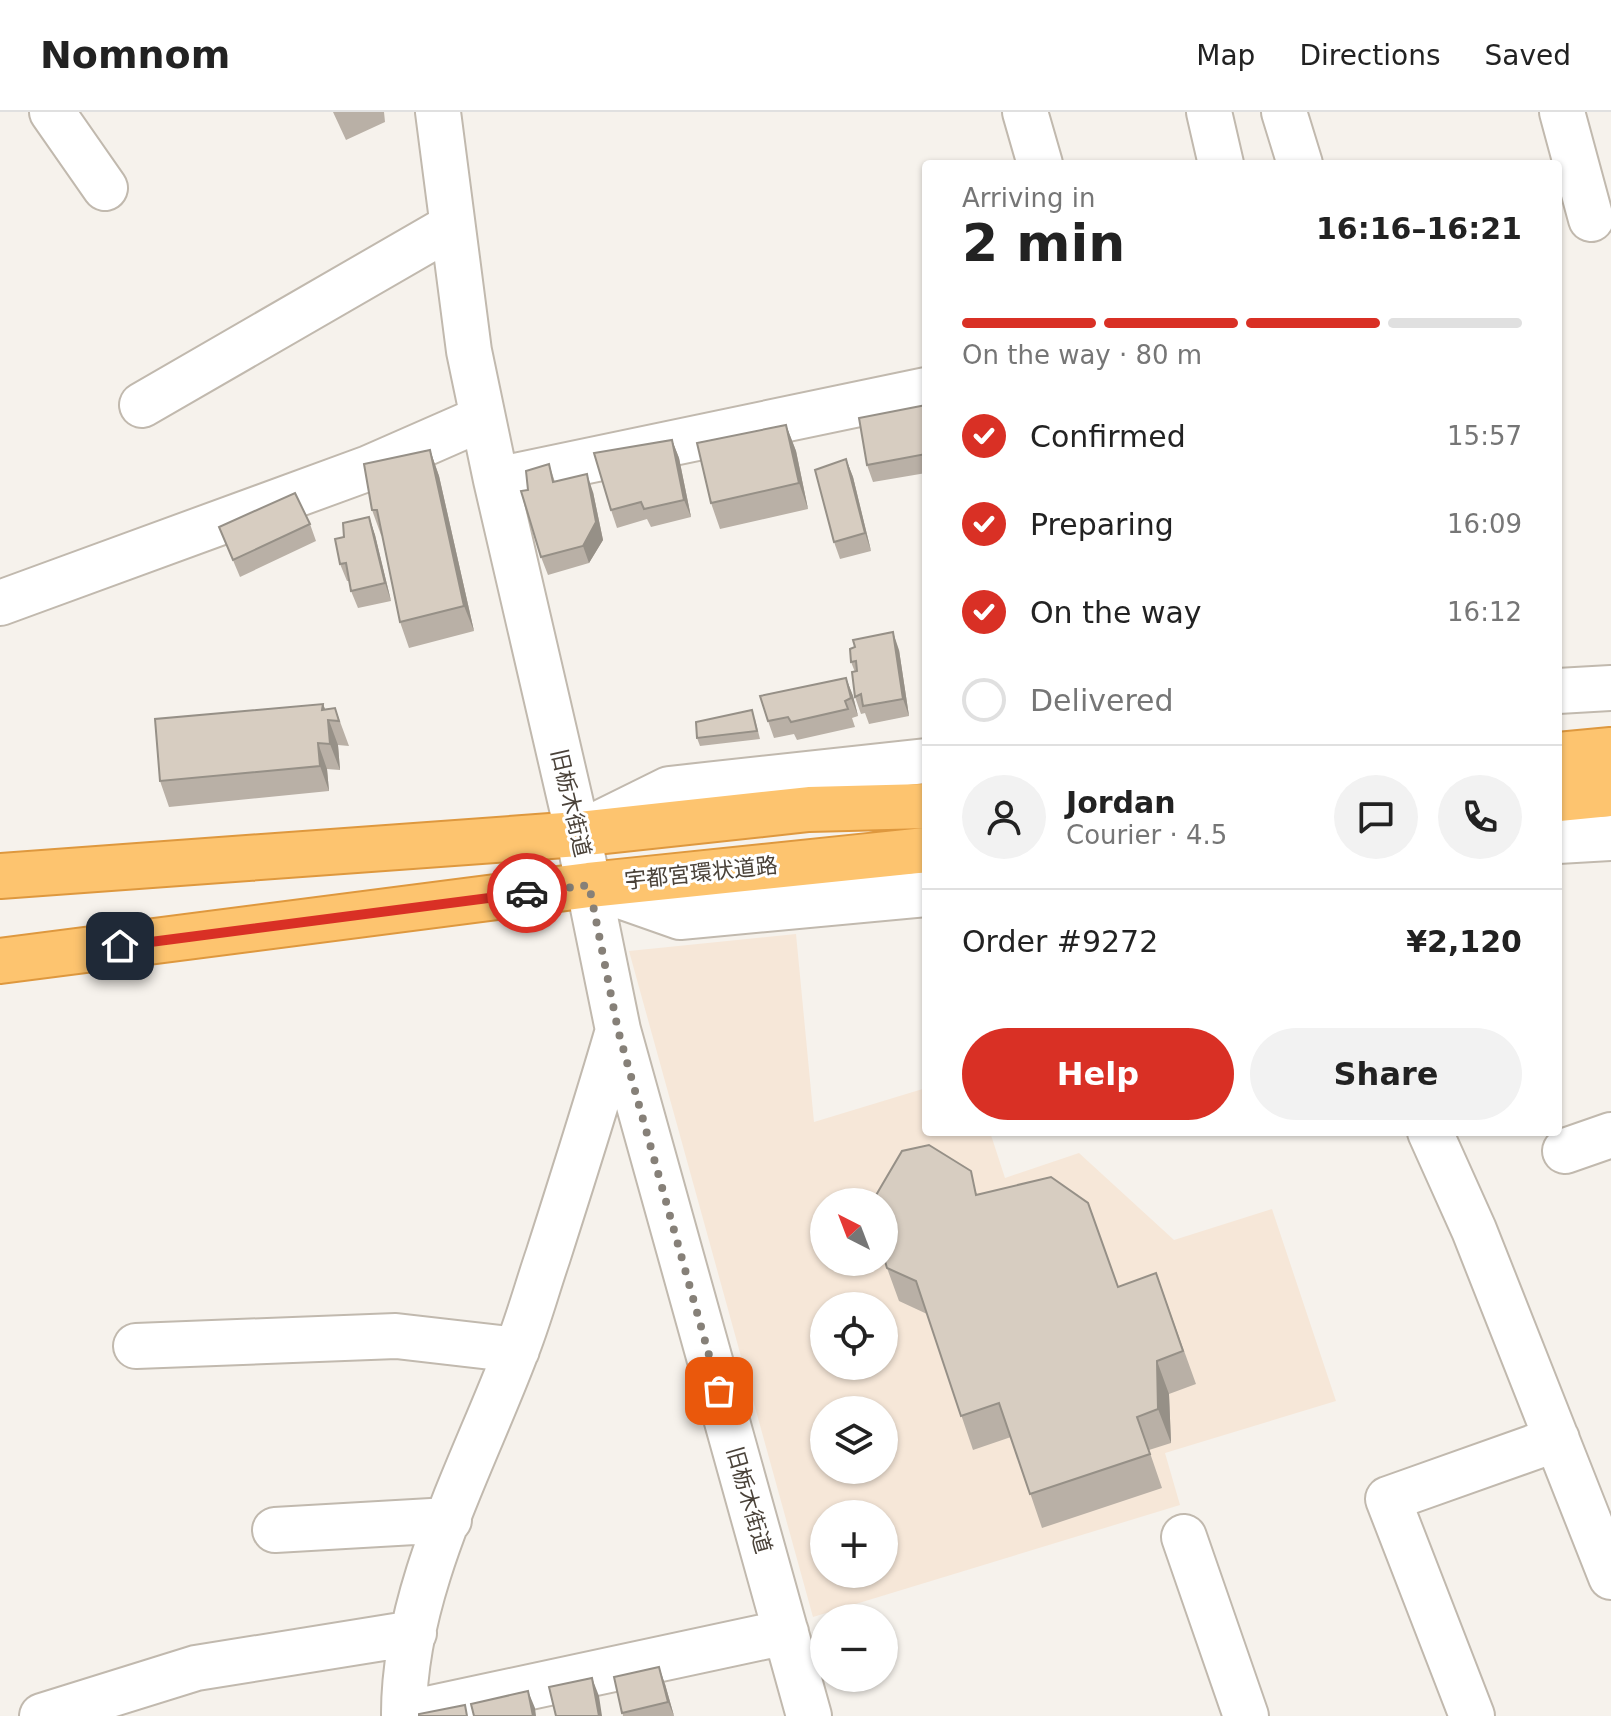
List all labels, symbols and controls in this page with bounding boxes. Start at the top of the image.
text: Nomnom [40,33,230,77]
text: Map [1196,39,1255,72]
text: Directions [1299,39,1440,72]
text: Saved [1484,39,1571,72]
text: Arriving in [962,183,1096,213]
text: 16:16–16:21 [1316,211,1522,246]
text: 2 min [962,213,1125,273]
text: On the way · 80 m [962,340,1202,370]
icon: check [962,414,1006,458]
text: Confirmed [1030,419,1186,454]
text: 15:57 [1447,421,1522,451]
icon: check [962,502,1006,546]
text: Preparing [1030,507,1174,542]
text: 16:09 [1447,509,1522,539]
icon: check [962,590,1006,634]
text: On the way [1030,595,1202,630]
text: 16:12 [1447,597,1522,627]
text: Delivered [1030,683,1174,718]
street label: 旧栃木街道 [546,747,596,859]
button: person [962,775,1046,859]
button: chat [1334,775,1418,859]
button: phone [1438,775,1522,859]
text: Jordan [1066,785,1176,820]
text: Courier · 4.5 [1066,820,1227,850]
courier [487,853,567,933]
street label: 宇都宮環状道路 [623,853,779,893]
icon: car [505,871,549,915]
pin [86,912,154,980]
icon: home [98,924,142,968]
text: Order #9272 [962,924,1158,959]
text: ¥2,120 [1406,924,1522,959]
button: Help [962,1028,1234,1120]
button: Share [1250,1028,1522,1120]
north arrow [810,1188,898,1276]
map controls [810,1188,898,1692]
button: locate [810,1292,898,1380]
pin [685,1357,753,1425]
icon: bag [697,1369,741,1413]
button: layers [810,1396,898,1484]
street label: 旧栃木街道 [722,1444,776,1556]
button: + [810,1500,898,1588]
button: − [810,1604,898,1692]

